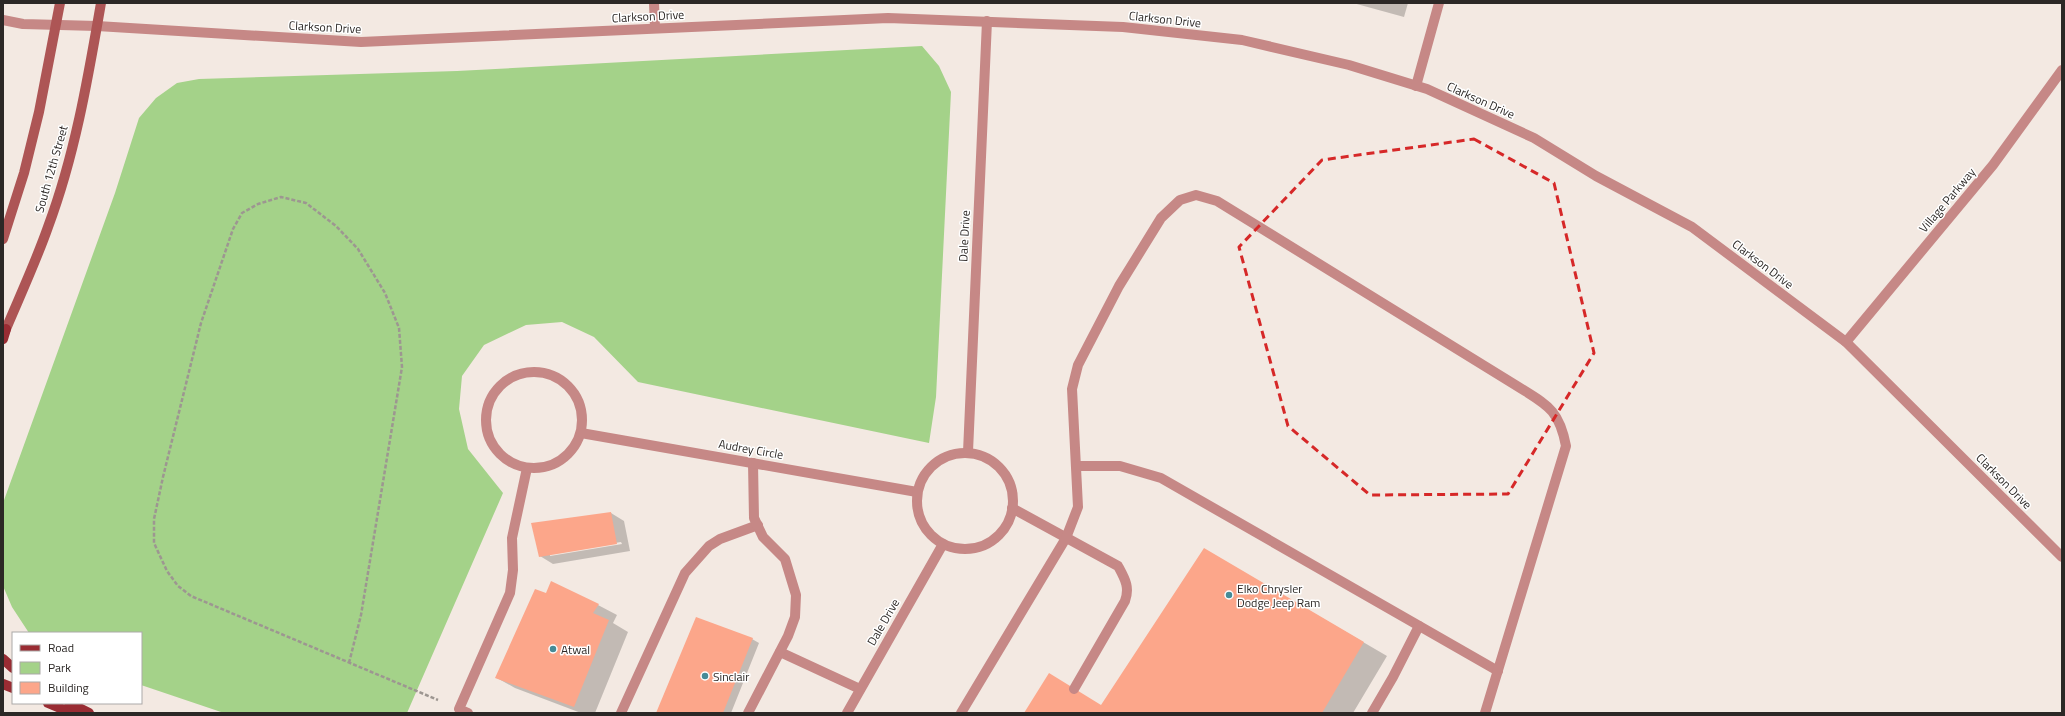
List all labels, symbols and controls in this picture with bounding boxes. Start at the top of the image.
street label: Clarkson Drive [611,5,685,27]
street label: Clarkson Drive [1128,6,1202,32]
street label: Clarkson Drive [288,16,362,38]
street label: Clarkson Drive [1444,77,1518,123]
street label: South 12th Street [29,122,73,215]
street label: Village Parkway [1914,163,1980,237]
street label: Dale Drive [953,210,975,262]
street label: Clarkson Drive [1728,235,1798,293]
street label: Audrey Circle [717,434,785,464]
street label: Clarkson Drive [1972,449,2036,513]
place label: Elko Chrysler Dodge Jeep Ram [1237,579,1320,612]
marker: Elko Chrysler Dodge Jeep Ram [1224,590,1234,600]
street label: Dale Drive [862,595,904,649]
legend [12,632,142,704]
text: Road [48,638,74,657]
place label: Atwal [561,640,590,659]
marker: Atwal [548,644,558,654]
text: Park [48,658,71,677]
place label: Sinclair [713,667,749,686]
marker: Sinclair [700,671,710,681]
text: Building [48,678,89,697]

